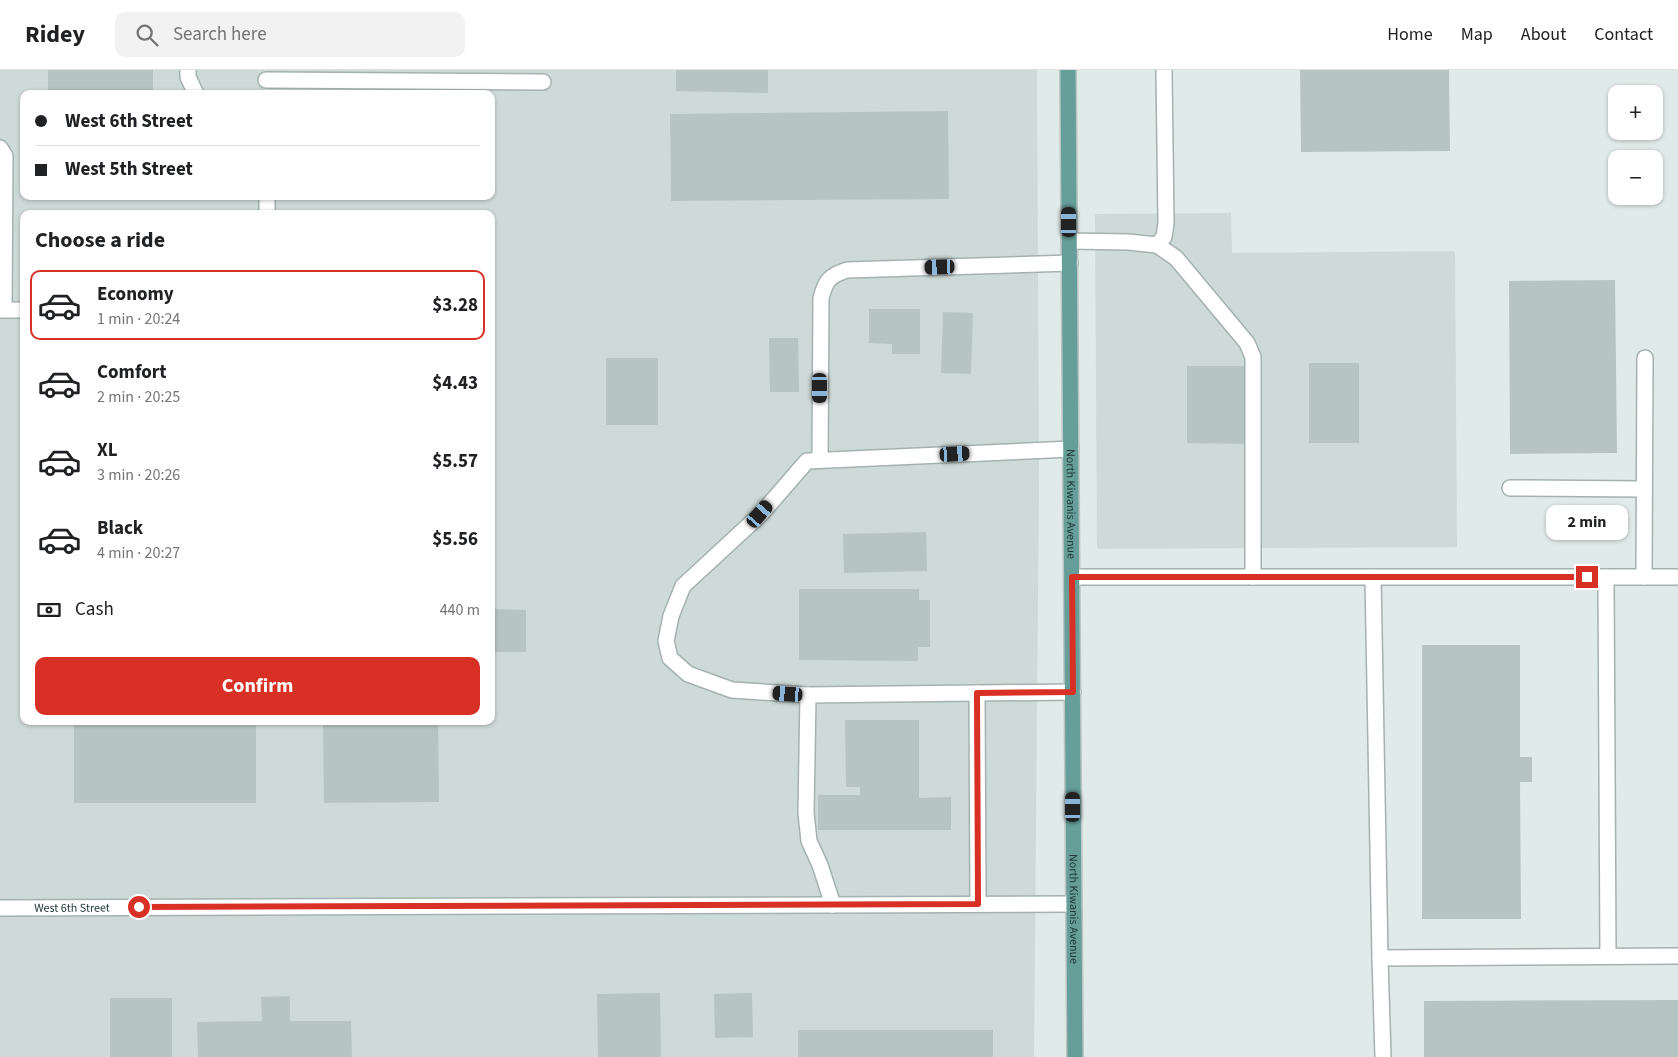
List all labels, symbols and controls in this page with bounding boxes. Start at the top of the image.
search box [115,12,465,57]
text: Ridey [25,17,85,52]
icon: search [133,21,161,49]
text: Search here [173,21,267,48]
text: Home [1387,22,1433,47]
text: Map [1461,22,1493,47]
text: About [1521,22,1566,47]
text: Contact [1594,22,1653,47]
map controls [1608,85,1663,205]
button: + [1608,85,1663,140]
text: West 6th Street [65,108,193,135]
button: − [1608,150,1663,205]
text: West 5th Street [65,156,193,183]
car [1061,207,1076,237]
text: Choose a ride [35,224,165,256]
car [924,259,955,275]
text: Economy [97,281,174,308]
icon: car [37,283,82,328]
text: $3.28 [432,292,478,319]
text: 1 min · 20:24 [97,308,180,330]
text: Comfort [97,359,167,386]
icon: car [37,361,82,406]
text: $4.43 [432,370,478,397]
car [812,373,827,403]
text: 2 min · 20:25 [97,386,180,408]
text: XL [97,437,118,464]
icon: car [37,439,82,484]
car [939,446,970,462]
text: $5.57 [432,448,478,475]
street label: North Kiwanis Avenue [1062,449,1079,559]
text: 3 min · 20:26 [97,464,180,486]
car [744,498,775,530]
callout: 2 min [1546,504,1628,540]
text: 2 min [1568,511,1606,533]
text: Black [97,515,143,542]
icon: car [37,517,82,562]
text: $5.56 [432,526,478,553]
text: 4 min · 20:27 [97,542,180,564]
route end [1576,566,1598,588]
icon: cash [35,596,63,624]
text: Cash [75,596,114,623]
text: 440 m [440,599,480,621]
button: Confirm [35,657,480,715]
car [772,685,803,703]
car [1065,792,1080,822]
street label: North Kiwanis Avenue [1065,854,1082,964]
route start [128,896,150,918]
street label: West 6th Street [34,900,110,917]

